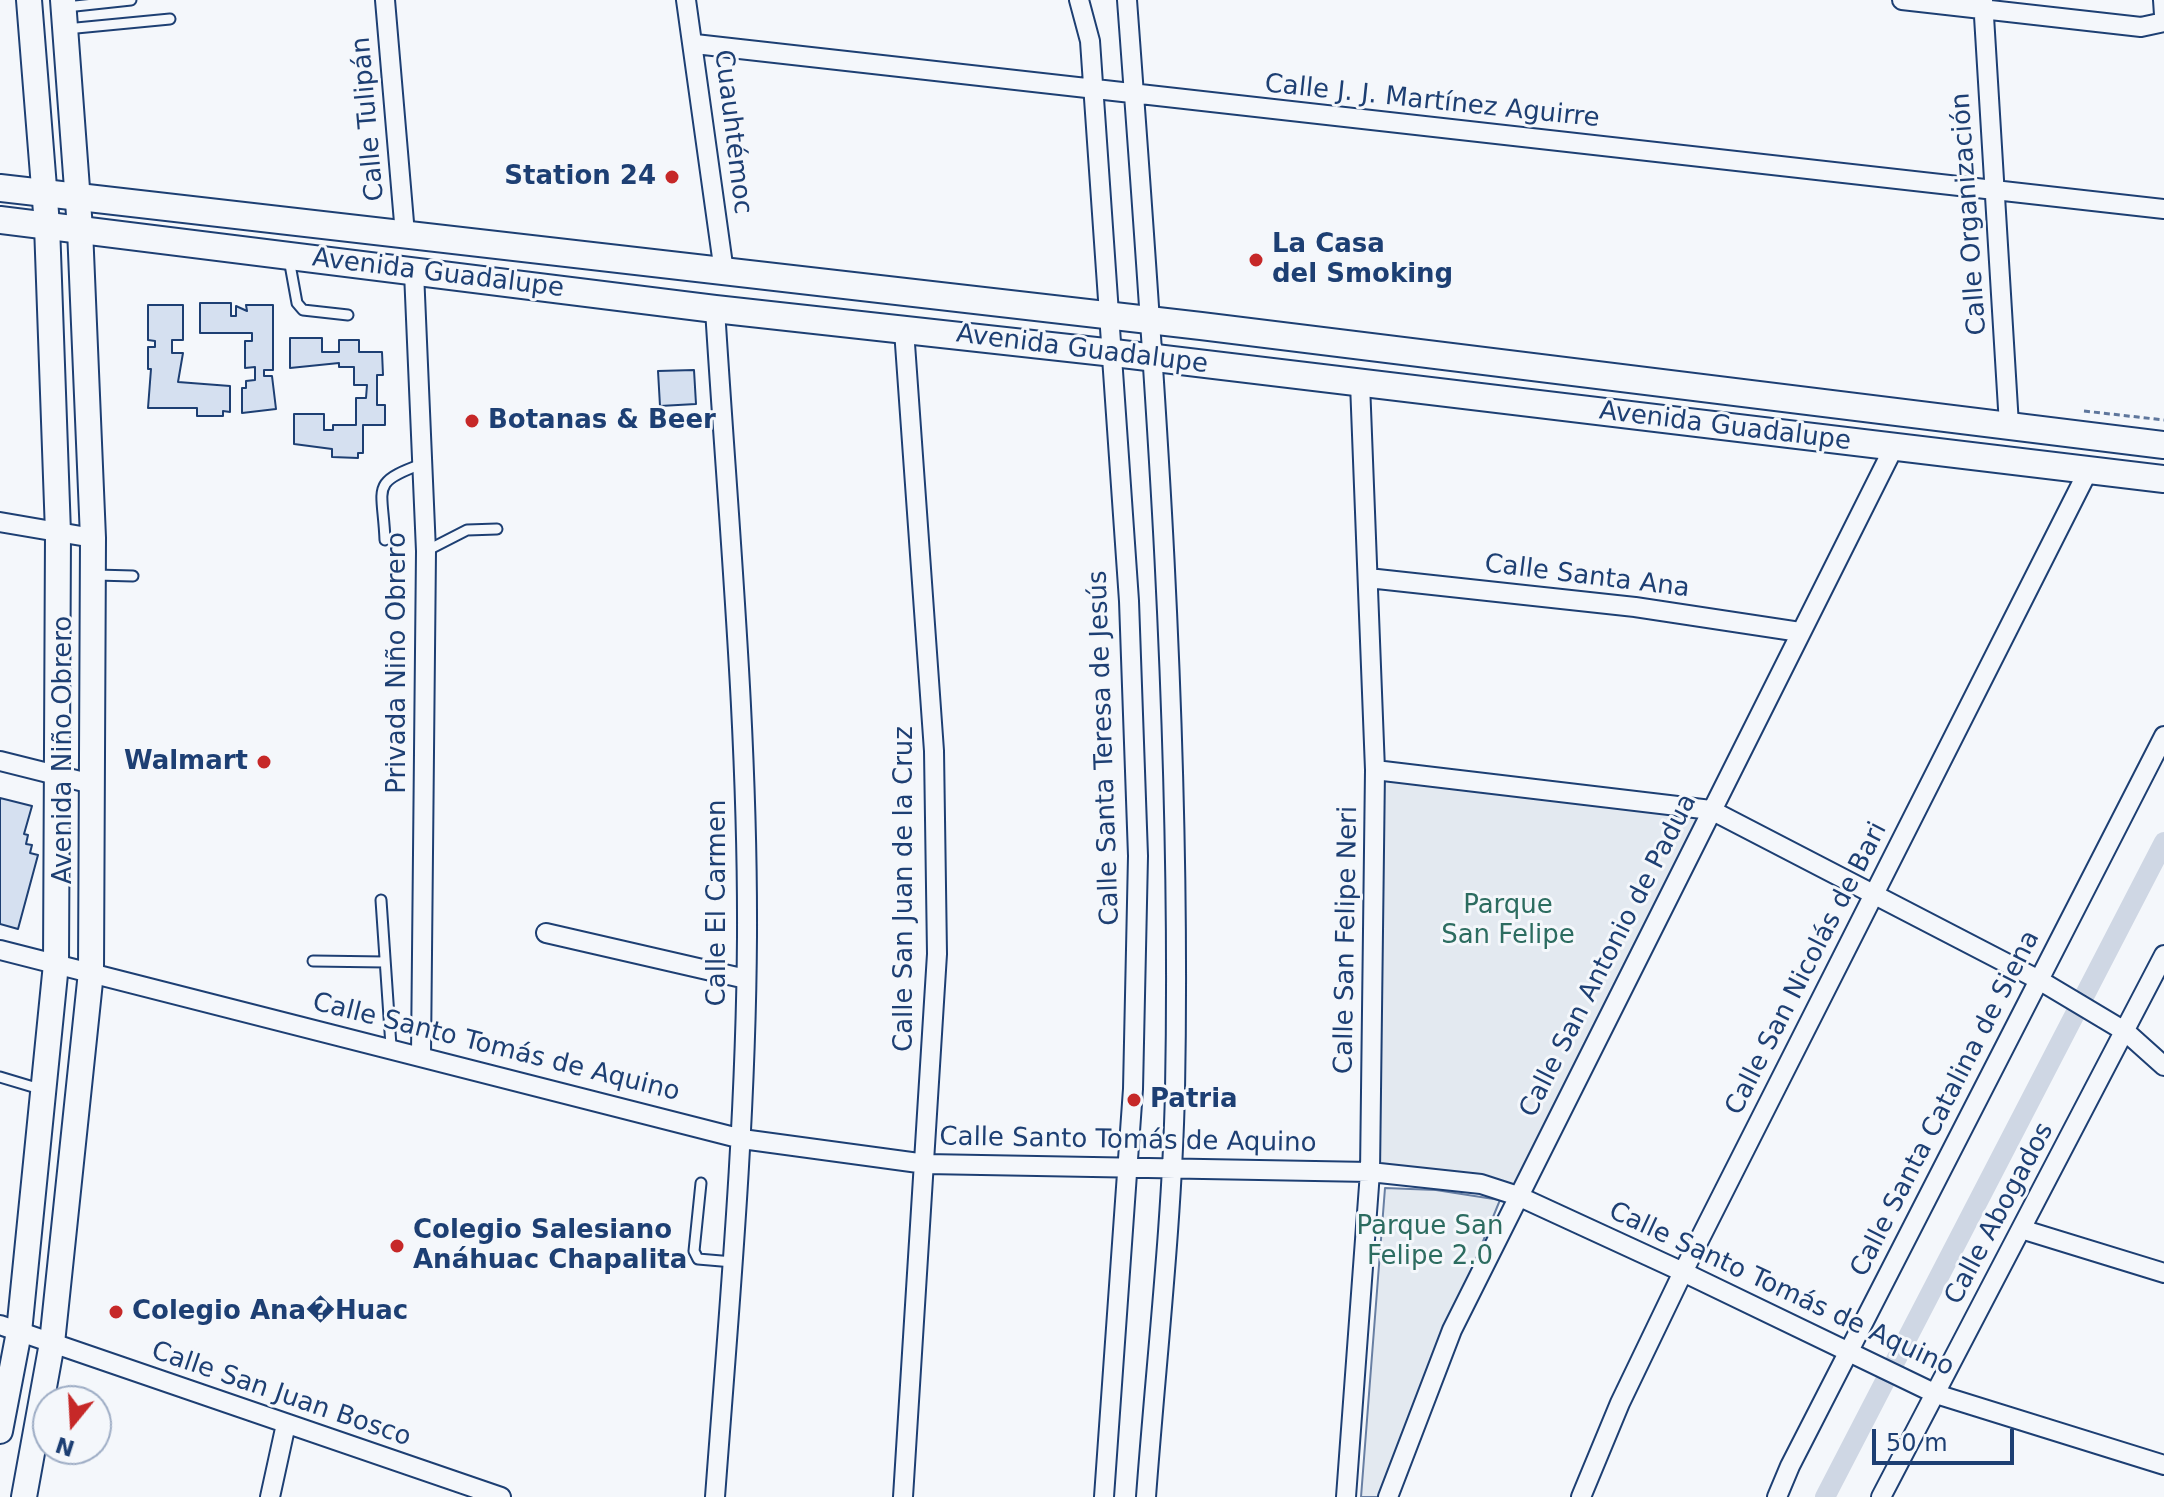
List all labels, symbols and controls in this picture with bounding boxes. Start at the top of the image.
street label: Calle Tulipán [346,36,392,202]
street label: Cuauhtémoc [706,48,758,216]
street label: Calle J. J. Martínez Aguirre [1263,69,1601,135]
street label: Calle Organización [1946,92,1994,336]
place label: Station 24 [504,161,656,193]
marker: Station 24 [663,168,681,186]
place label: La Casa del Smoking [1272,229,1453,290]
street label: Avenida Guadalupe [310,243,566,305]
marker: La Casa del Smoking [1247,251,1265,269]
street label: Avenida Guadalupe [954,319,1210,381]
street label: Avenida Guadalupe [1597,396,1853,458]
place label: Botanas & Beer [488,405,716,437]
marker: Botanas & Beer [463,412,481,430]
street label: Privada Niño Obrero [382,532,414,794]
street label: Calle Santa Ana [1483,549,1691,605]
street label: Calle Santa Teresa de Jesús [1083,570,1127,926]
street label: Avenida Niño Obrero [48,616,80,884]
street label: Calle San Juan de la Cruz [889,726,921,1052]
place label: Walmart [124,746,248,778]
marker: Walmart [255,753,273,771]
street label: Calle San Antonio de Padua [1514,789,1704,1123]
street label: Calle El Carmen [702,800,734,1006]
street label: Calle San Felipe Neri [1329,806,1365,1074]
street label: Calle San Nicolás de Bari [1719,817,1895,1121]
park label: Parque San Felipe [1441,890,1575,952]
street label: Calle Santa Catalina de Siena [1845,926,2047,1282]
street label: Calle Santo Tomás de Aquino [309,987,683,1109]
place label: Patria [1150,1084,1238,1116]
marker: Patria [1125,1091,1143,1109]
street label: Calle Abogados [1939,1118,2061,1310]
street label: Calle Santo Tomás de Aquino [939,1122,1317,1160]
street label: Calle Santo Tomás de Aquino [1603,1196,1959,1384]
park label: Parque San Felipe 2.0 [1357,1211,1503,1272]
place label: Colegio Salesiano Anáhuac Chapalita [413,1215,687,1276]
marker: Colegio Salesiano Anáhuac Chapalita [388,1237,406,1255]
place label: Colegio Ana�Huac [132,1296,408,1328]
marker: Colegio Ana�Huac [107,1303,125,1321]
street label: Calle San Juan Bosco [147,1336,415,1454]
north arrow [32,1385,112,1465]
scale bar [1876,1413,2018,1463]
text: 50 m [1886,1429,1948,1457]
text: N [52,1432,78,1461]

